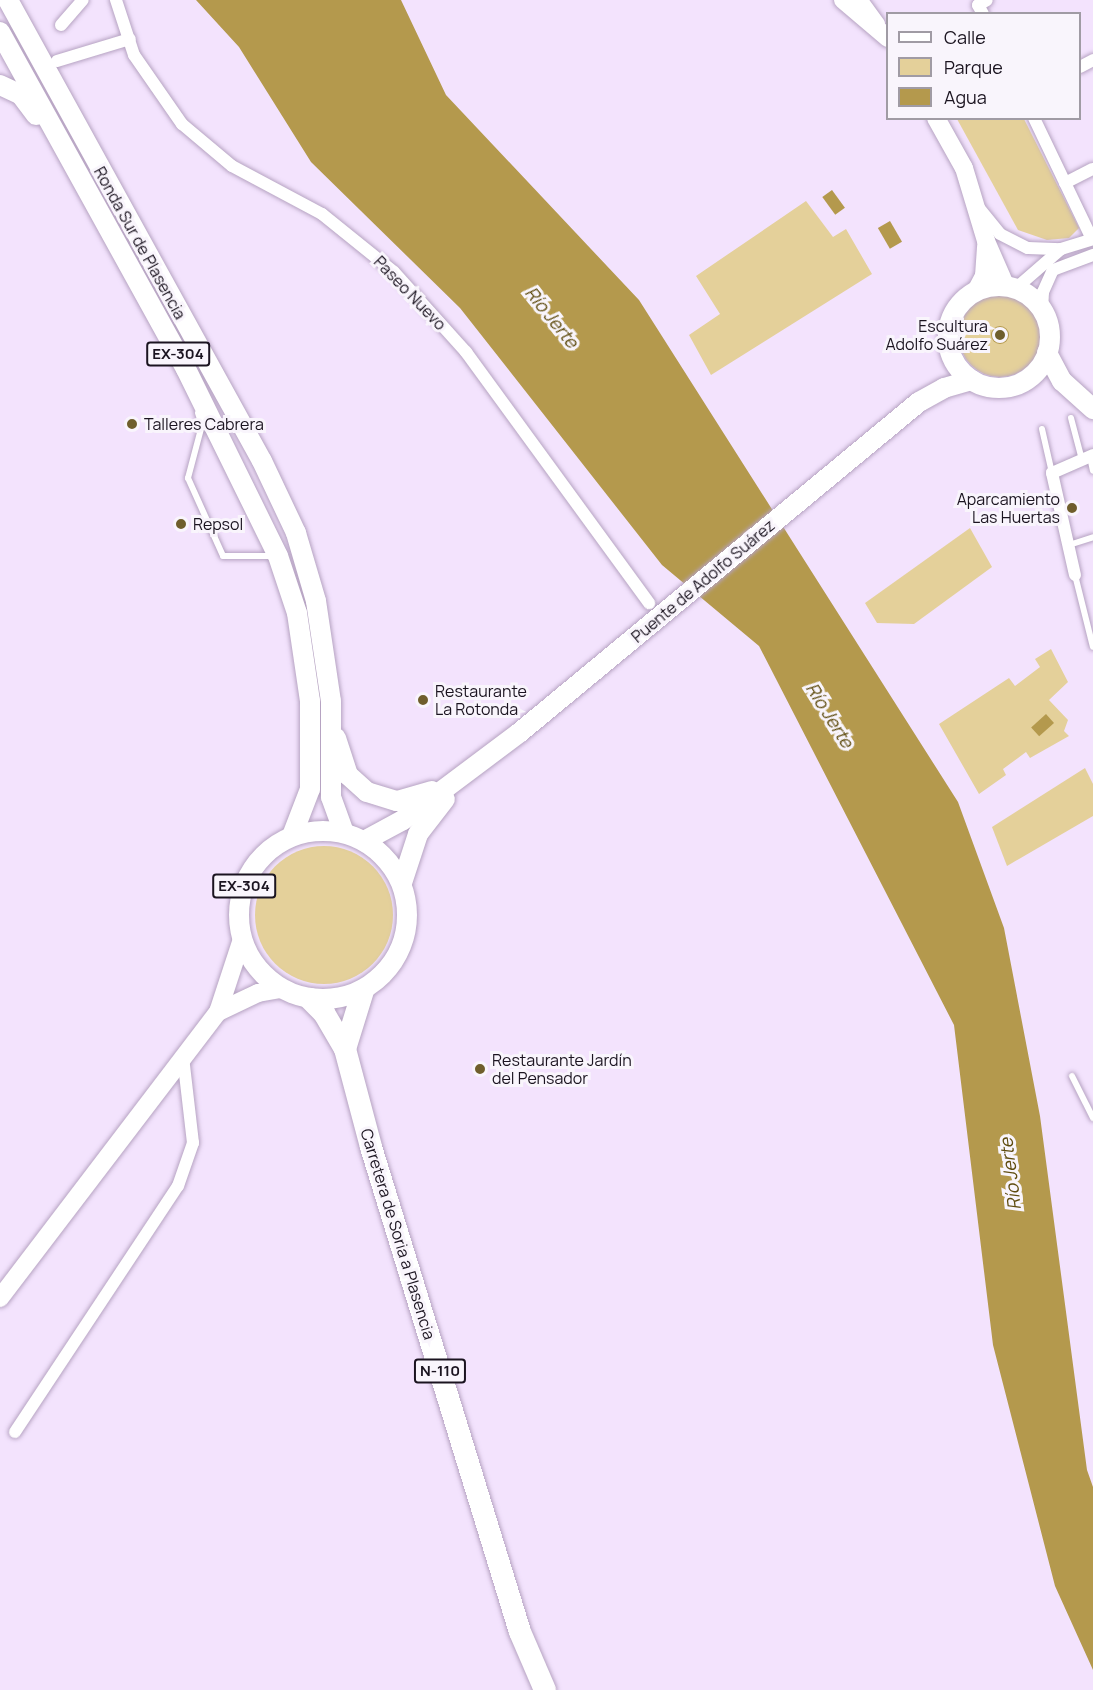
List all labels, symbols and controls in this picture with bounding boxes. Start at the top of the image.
legend [886,12,1081,120]
text: Calle [944,25,986,49]
text: Parque [944,55,1003,79]
text: Agua [944,85,987,109]
street label: Ronda Sur de Plasencia [90,163,190,323]
street label: Paseo Nuevo [370,252,450,334]
water label: Río Jerte [521,282,583,352]
place label: Escultura Adolfo Suárez [885,316,988,354]
marker: Escultura Adolfo Suárez [993,328,1007,342]
road number: EX-304 [145,342,211,366]
place label: Talleres Cabrera [144,414,264,434]
marker: Talleres Cabrera [125,417,139,431]
place label: Aparcamiento Las Huertas [957,489,1060,527]
marker: Aparcamiento Las Huertas [1065,501,1079,515]
place label: Repsol [193,514,243,534]
street label: Puente de Adolfo Suárez [628,515,778,647]
marker: Repsol [174,517,188,531]
water label: Río Jerte [802,679,858,751]
place label: Restaurante La Rotonda [435,681,527,719]
marker: Restaurante La Rotonda [416,693,430,707]
road number: EX-304 [211,874,277,898]
place label: Restaurante Jardín del Pensador [492,1050,632,1088]
marker: Restaurante Jardín del Pensador [473,1062,487,1076]
street label: Carretera de Soria a Plasencia [357,1126,439,1342]
water label: Río Jerte [995,1137,1025,1211]
road number: N-110 [413,1359,467,1383]

